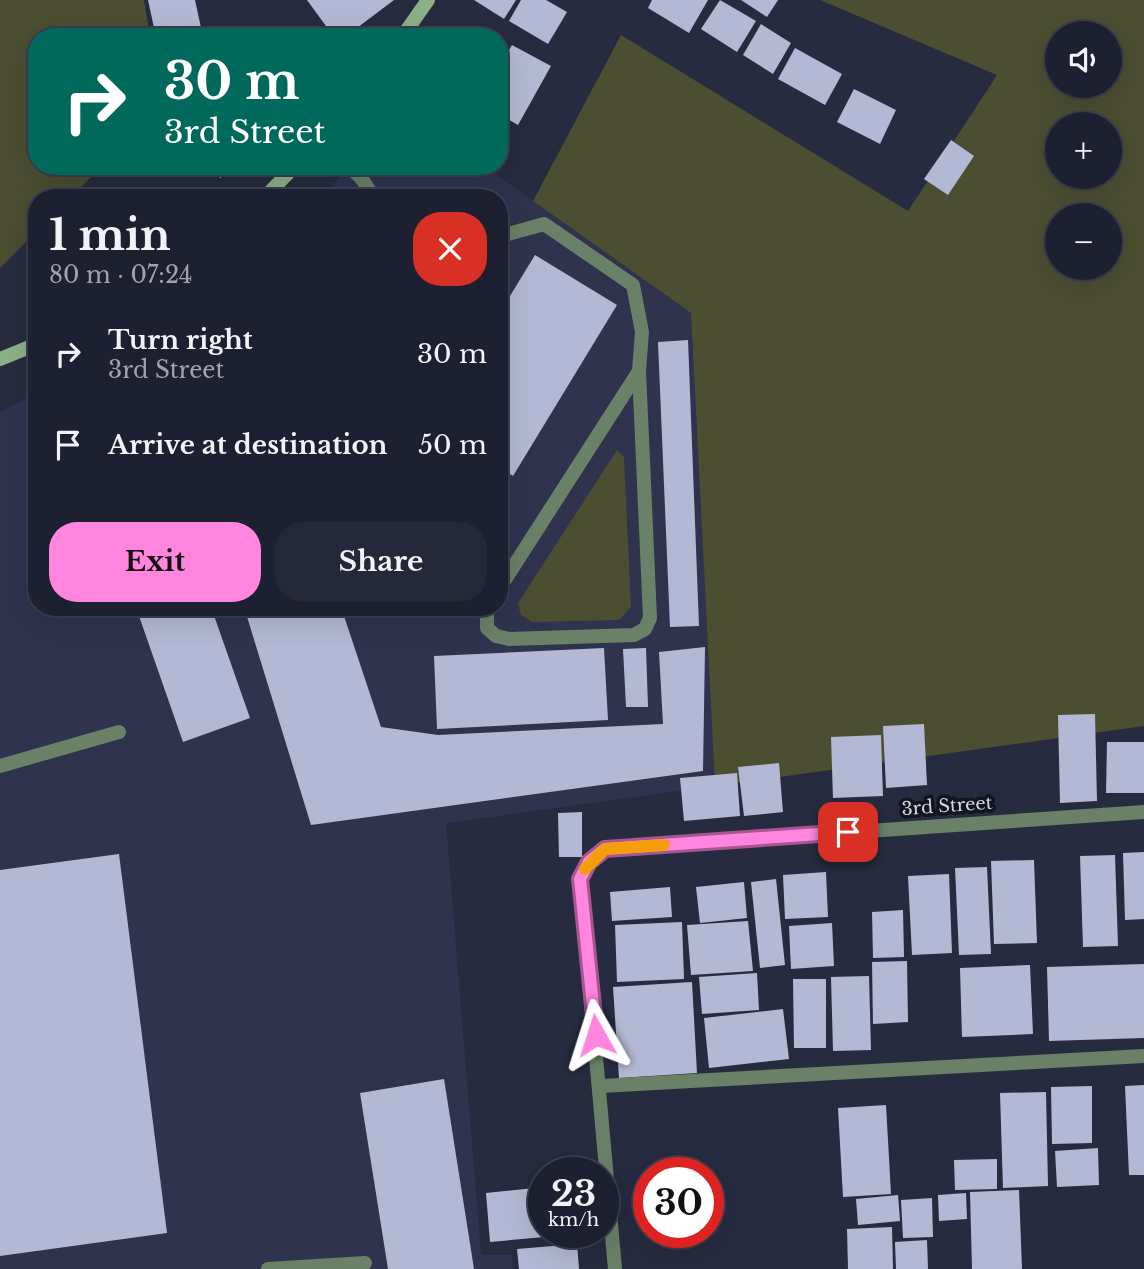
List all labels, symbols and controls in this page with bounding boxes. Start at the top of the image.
map controls [1045,21,1122,280]
button: sound [1045,21,1122,98]
text: 30 m [164,51,299,112]
icon: right [49,56,140,147]
text: 3rd Street [164,112,326,152]
button: + [1045,112,1122,189]
button: − [1045,203,1122,280]
text: 1 min [49,209,171,261]
button: close [413,212,487,286]
text: 80 m · 07:24 [49,261,193,289]
text: Turn right [108,324,253,356]
icon: right [49,335,87,373]
text: 30 m [417,338,487,370]
text: 3rd Street [108,356,224,384]
icon: arrive [49,426,87,464]
text: Arrive at destination [108,429,388,461]
text: 50 m [418,429,487,461]
button: Exit [49,522,261,602]
button: Share [275,522,487,602]
street label: 3rd Street [901,792,993,820]
pin [818,802,878,862]
icon: arrive [829,813,867,851]
position arrow [559,998,633,1072]
speed limit sign: 30 [633,1157,724,1248]
text: 23 [551,1172,596,1215]
text: km/h [548,1209,599,1231]

